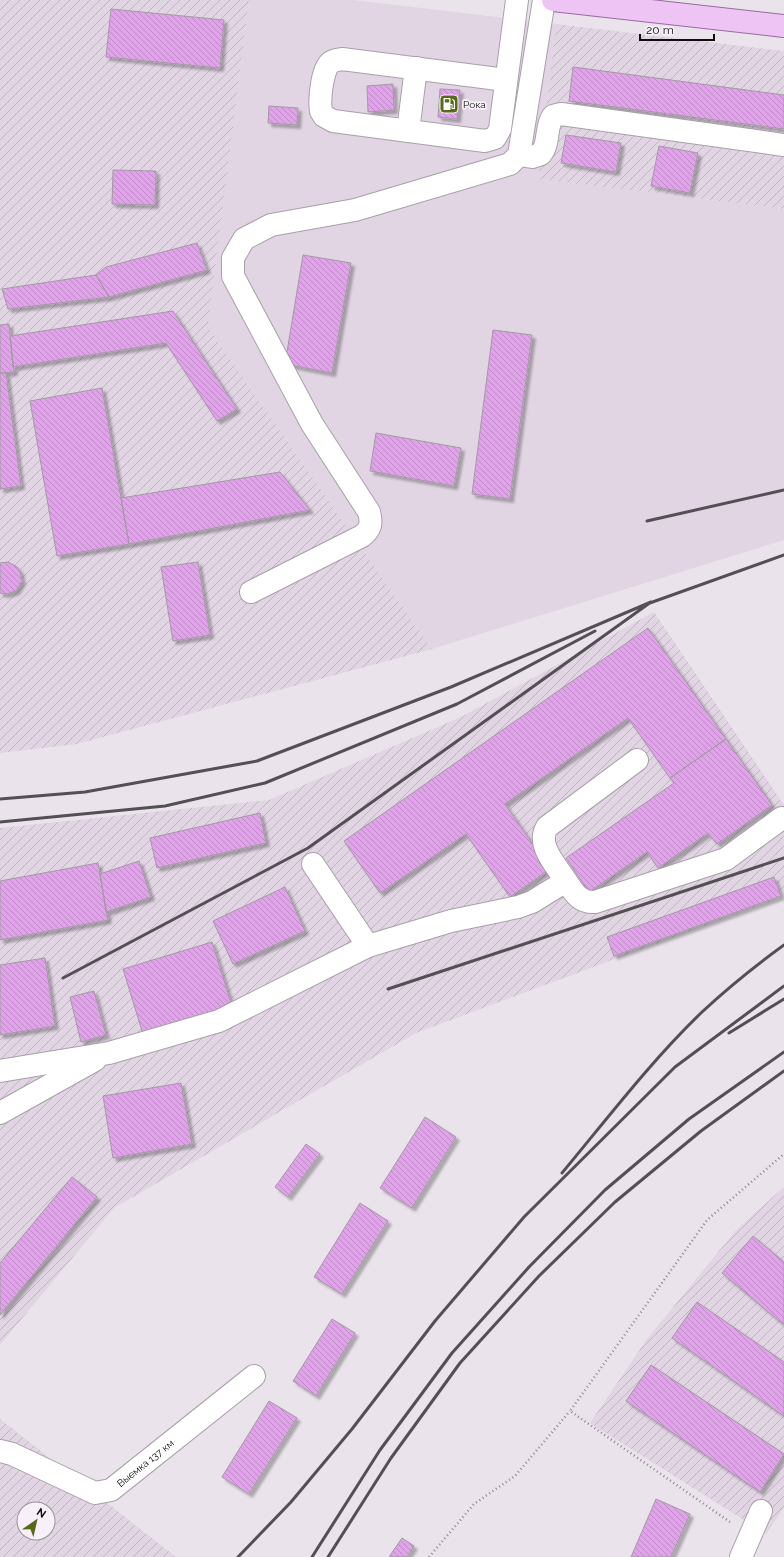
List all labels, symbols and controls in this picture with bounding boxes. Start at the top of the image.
scale bar [640,16,714,42]
text: 20 m [646,23,674,37]
fuel station icon: Рока [438,93,460,115]
place label: Рока [463,99,486,110]
street label: Выемка 137 км [115,1437,176,1489]
north arrow [16,1501,56,1541]
text: N [34,1505,48,1521]

